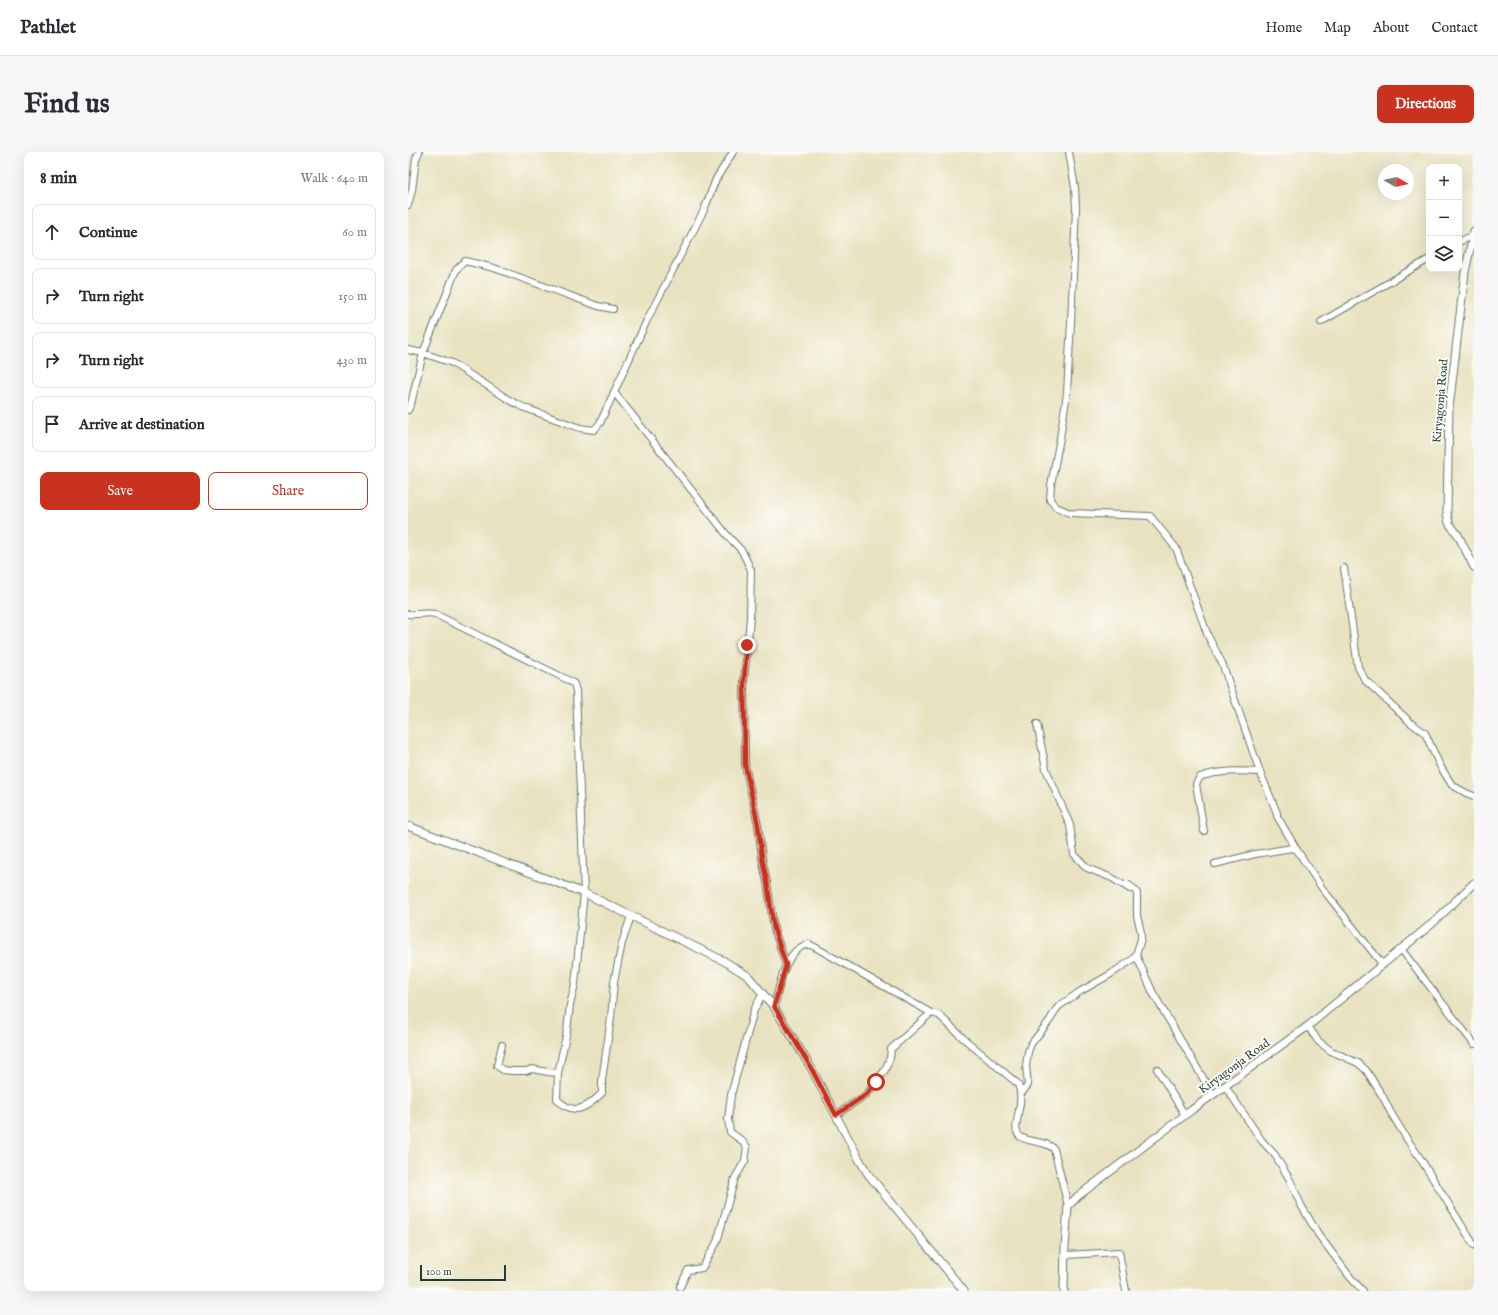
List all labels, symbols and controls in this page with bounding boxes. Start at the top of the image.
text: Pathlet [20,16,76,40]
text: Home [1266,19,1302,37]
text: Map [1324,19,1351,37]
text: About [1373,19,1409,37]
text: Contact [1431,19,1478,37]
button: Directions [1377,85,1474,123]
text: Find us [24,87,110,122]
north arrow [1378,164,1414,200]
map controls [1426,164,1462,272]
button: + [1426,164,1462,200]
text: 8 min [40,168,77,189]
text: Walk · 640 m [301,170,368,187]
button: − [1426,200,1462,236]
icon: ahead [41,221,63,243]
text: Continue [79,223,137,242]
text: 60 m [342,224,367,241]
button: layers [1426,236,1462,272]
icon: right [41,285,63,307]
text: Turn right [79,287,144,306]
text: 150 m [338,288,367,305]
icon: right [41,349,63,371]
text: Turn right [79,351,144,370]
text: 430 m [337,352,367,369]
street label: Kiryagonja Road [1429,358,1452,444]
icon: arrive [41,413,63,435]
text: Arrive at destination [79,415,205,434]
button: Save [40,472,200,510]
button: Share [208,472,368,510]
route end [738,636,756,654]
street label: Kiryagonja Road [1196,1035,1273,1097]
route start [867,1073,885,1091]
scale bar [420,1263,506,1282]
text: 100 m [426,1265,452,1279]

